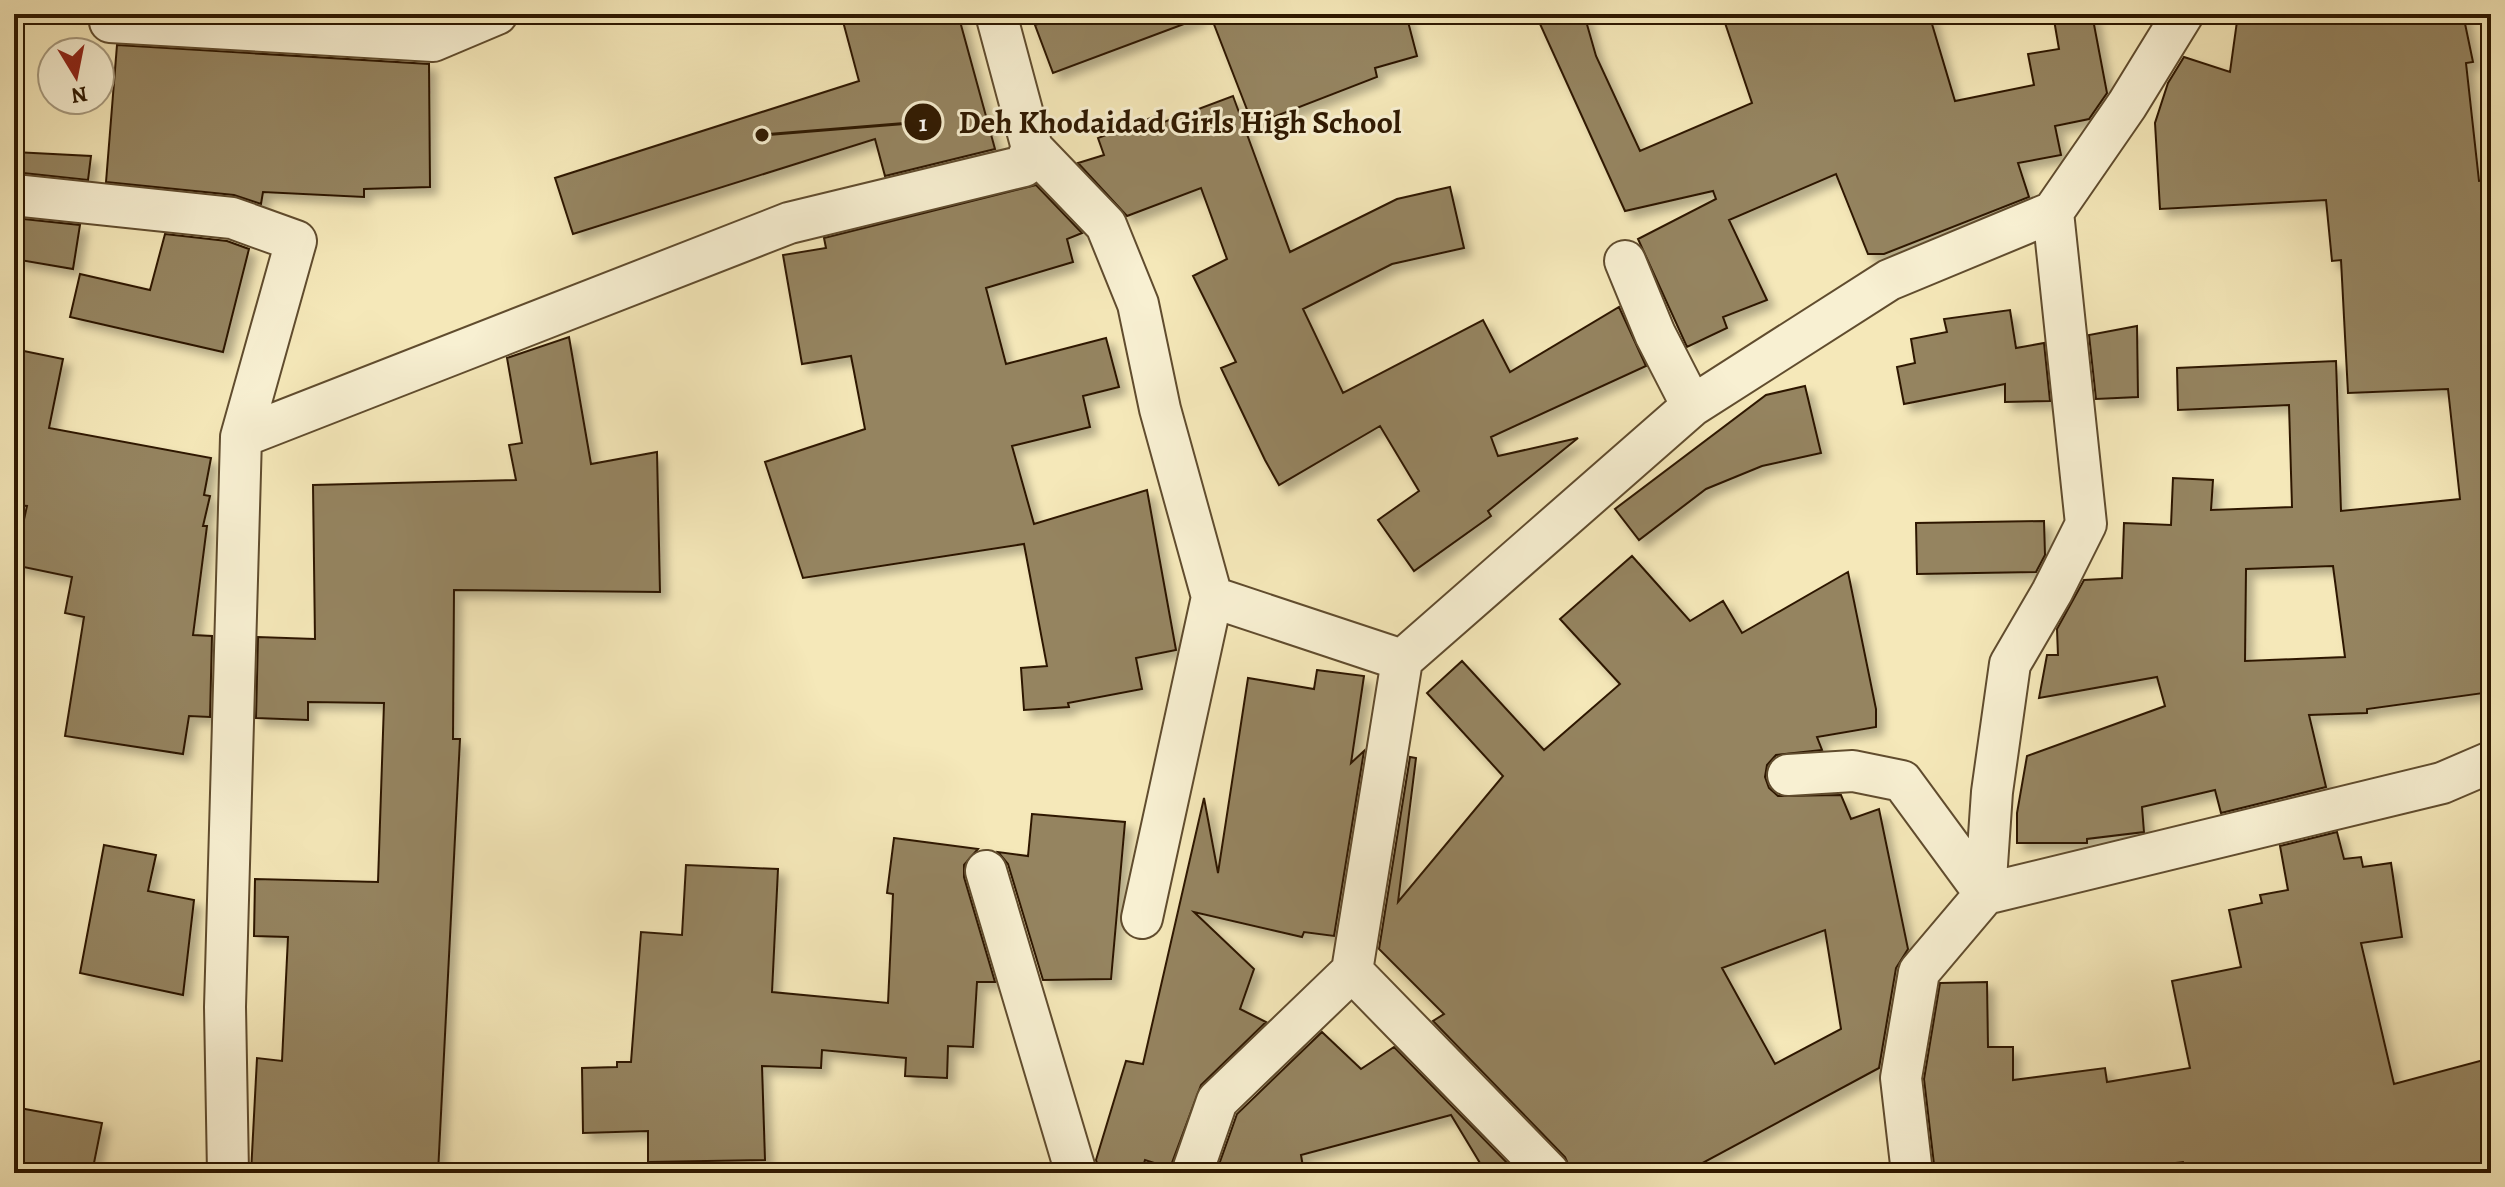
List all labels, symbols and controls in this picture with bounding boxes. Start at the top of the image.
north arrow [36,36,116,116]
text: N [69,79,90,111]
callout: Deh Khodaidad Girls High School [903,94,1418,150]
text: Deh Khodaidad Girls High School [958,100,1402,144]
text: 1 [919,107,928,139]

